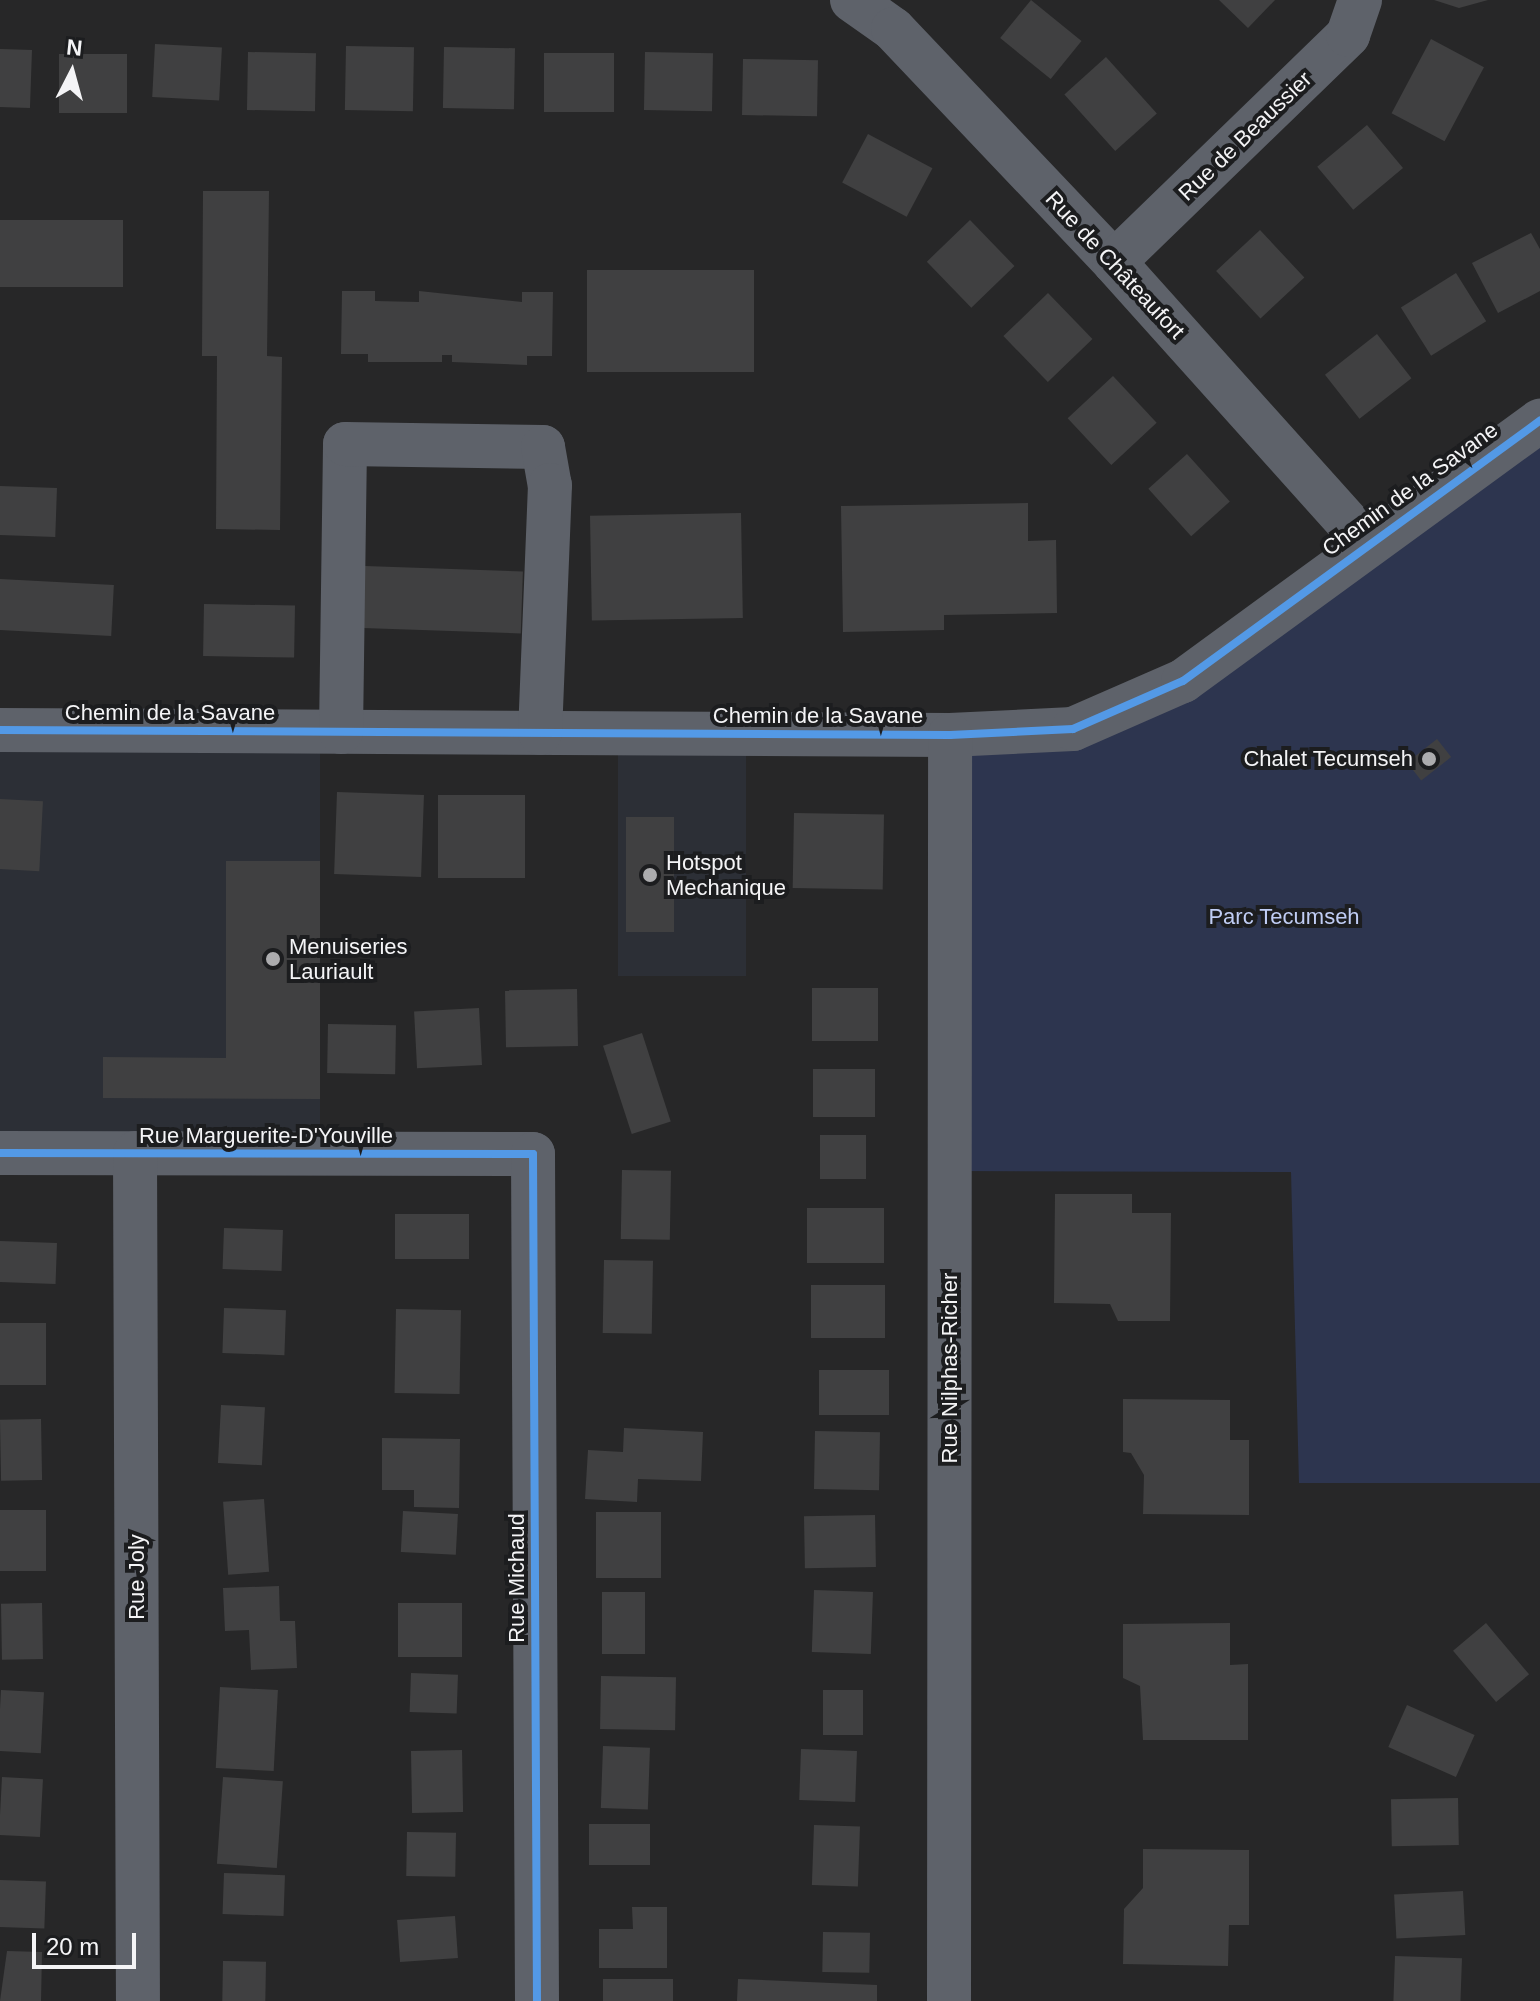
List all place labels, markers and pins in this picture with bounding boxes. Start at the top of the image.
place label: Chalet Tecumseh [1243,746,1413,772]
marker: Chalet Tecumseh [1420,750,1438,768]
place label: Hotspot Mechanique [666,849,786,900]
marker: Hotspot Mechanique [641,866,659,884]
place label: Menuiseries Lauriault [289,933,408,984]
marker: Menuiseries Lauriault [264,950,282,968]

